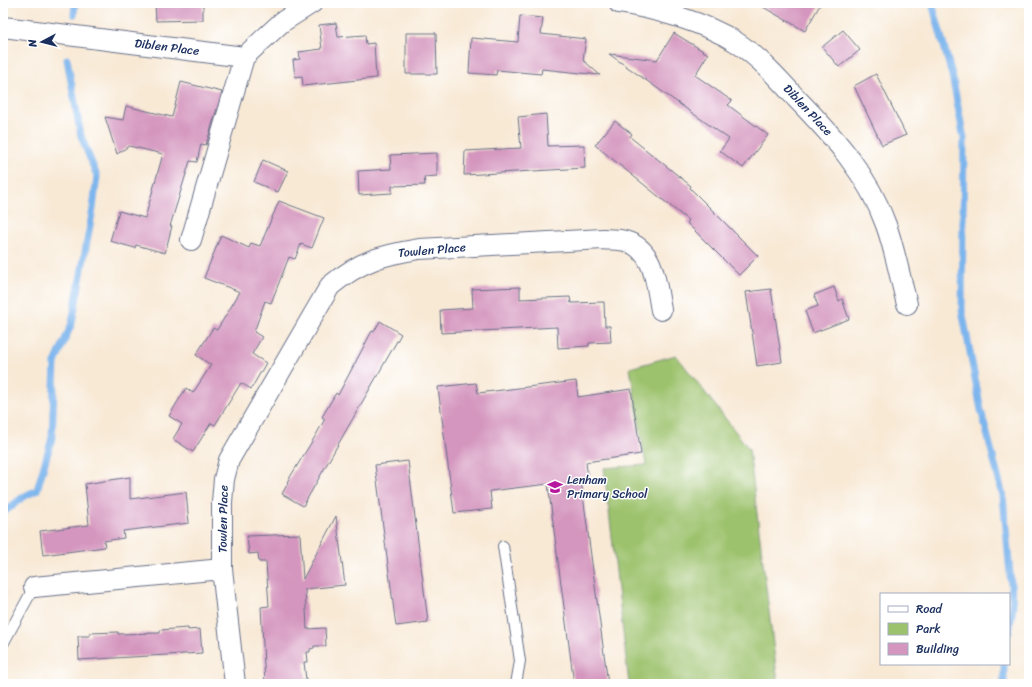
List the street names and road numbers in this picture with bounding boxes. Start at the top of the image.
street label: Diblen Place [133,32,201,62]
street label: Diblen Place [778,79,838,141]
street label: Towlen Place [397,236,467,264]
street label: Towlen Place [211,485,235,553]

